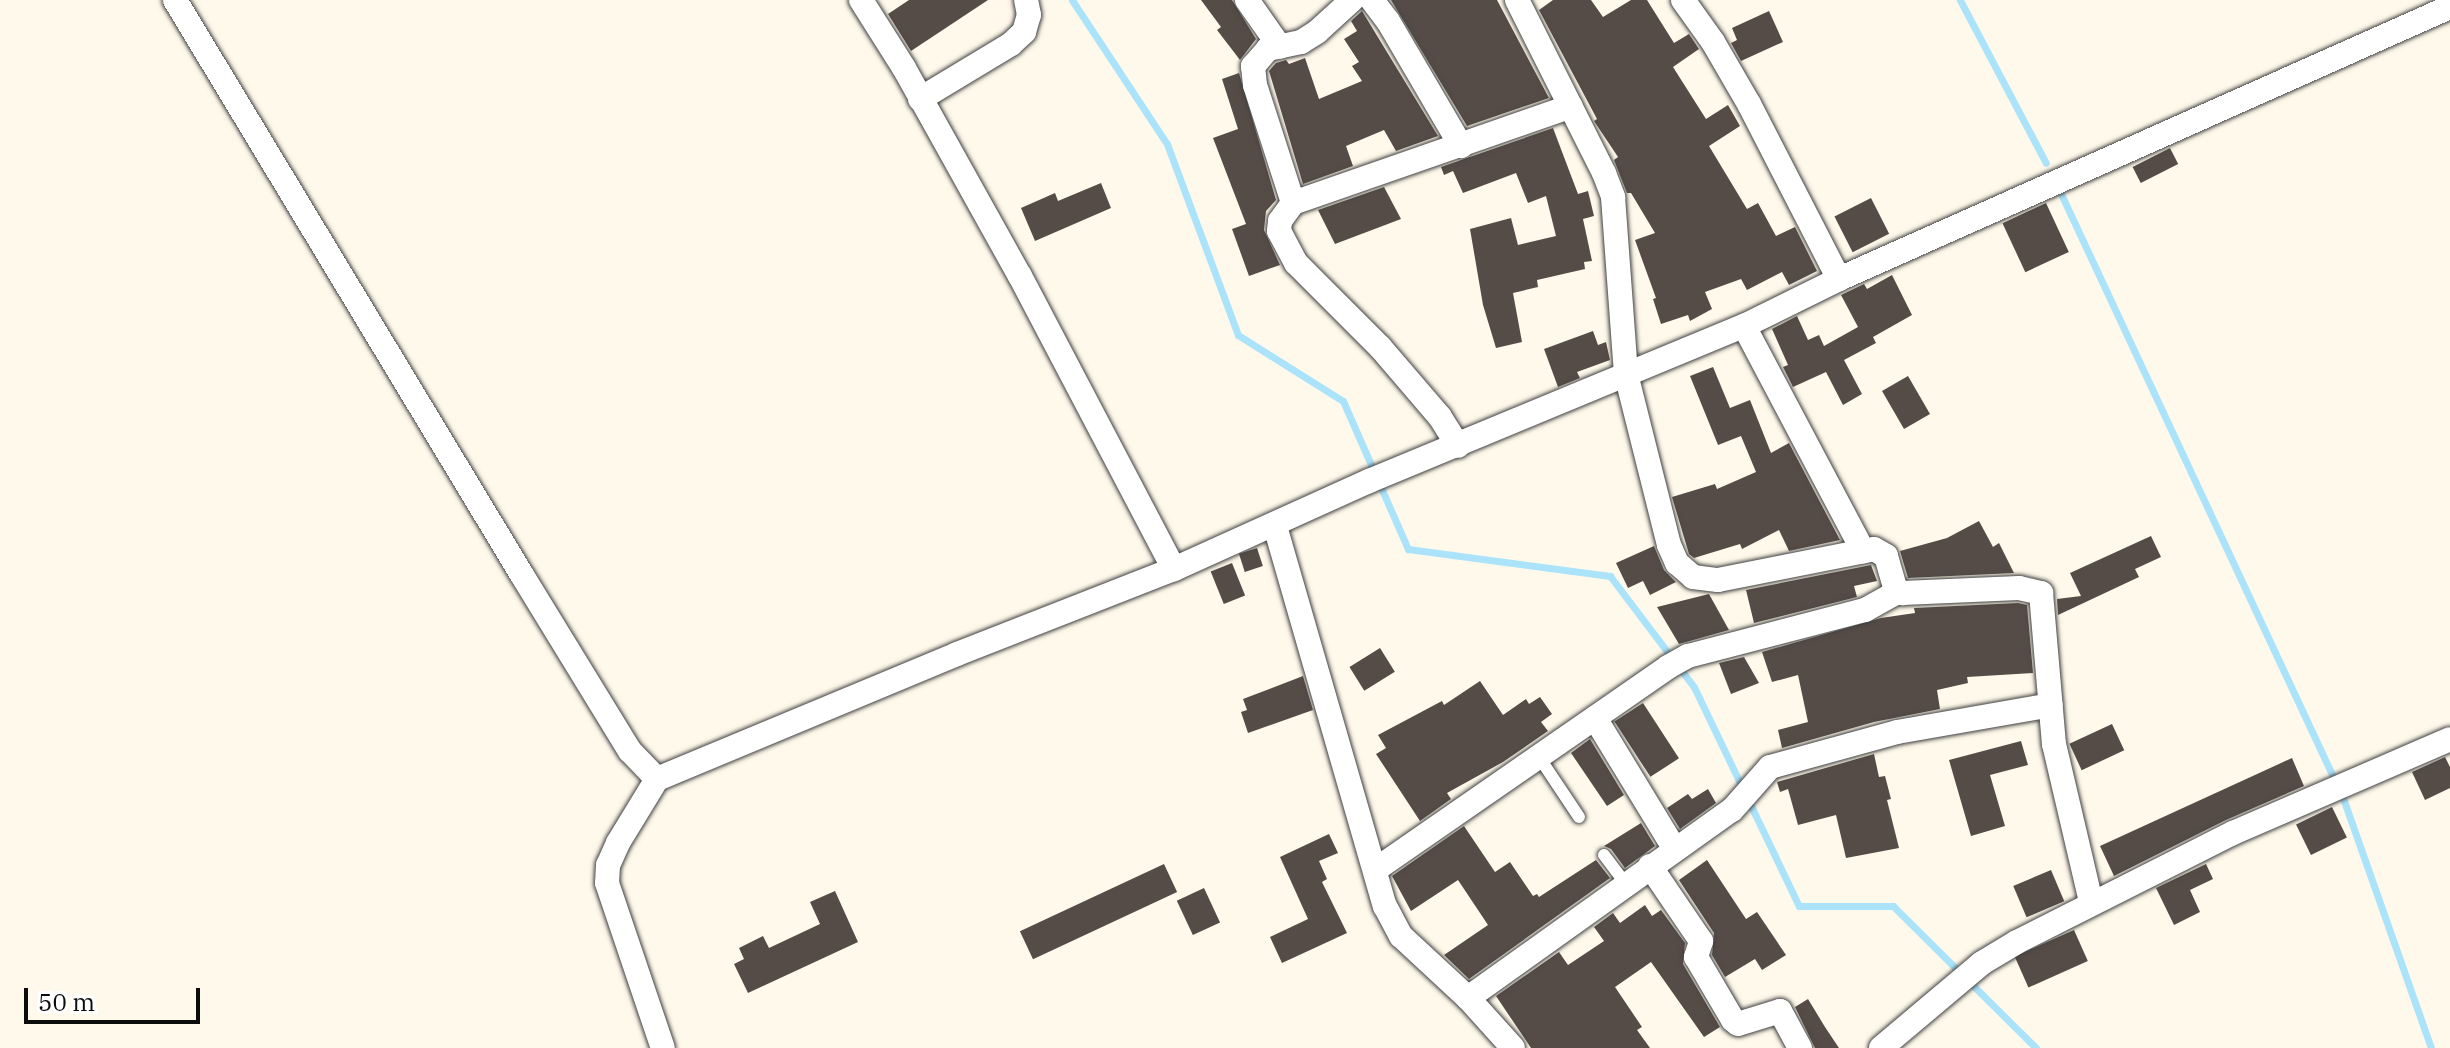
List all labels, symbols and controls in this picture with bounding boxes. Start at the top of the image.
scale bar [28,972,204,1022]
text: 50 m [38,986,95,1018]

